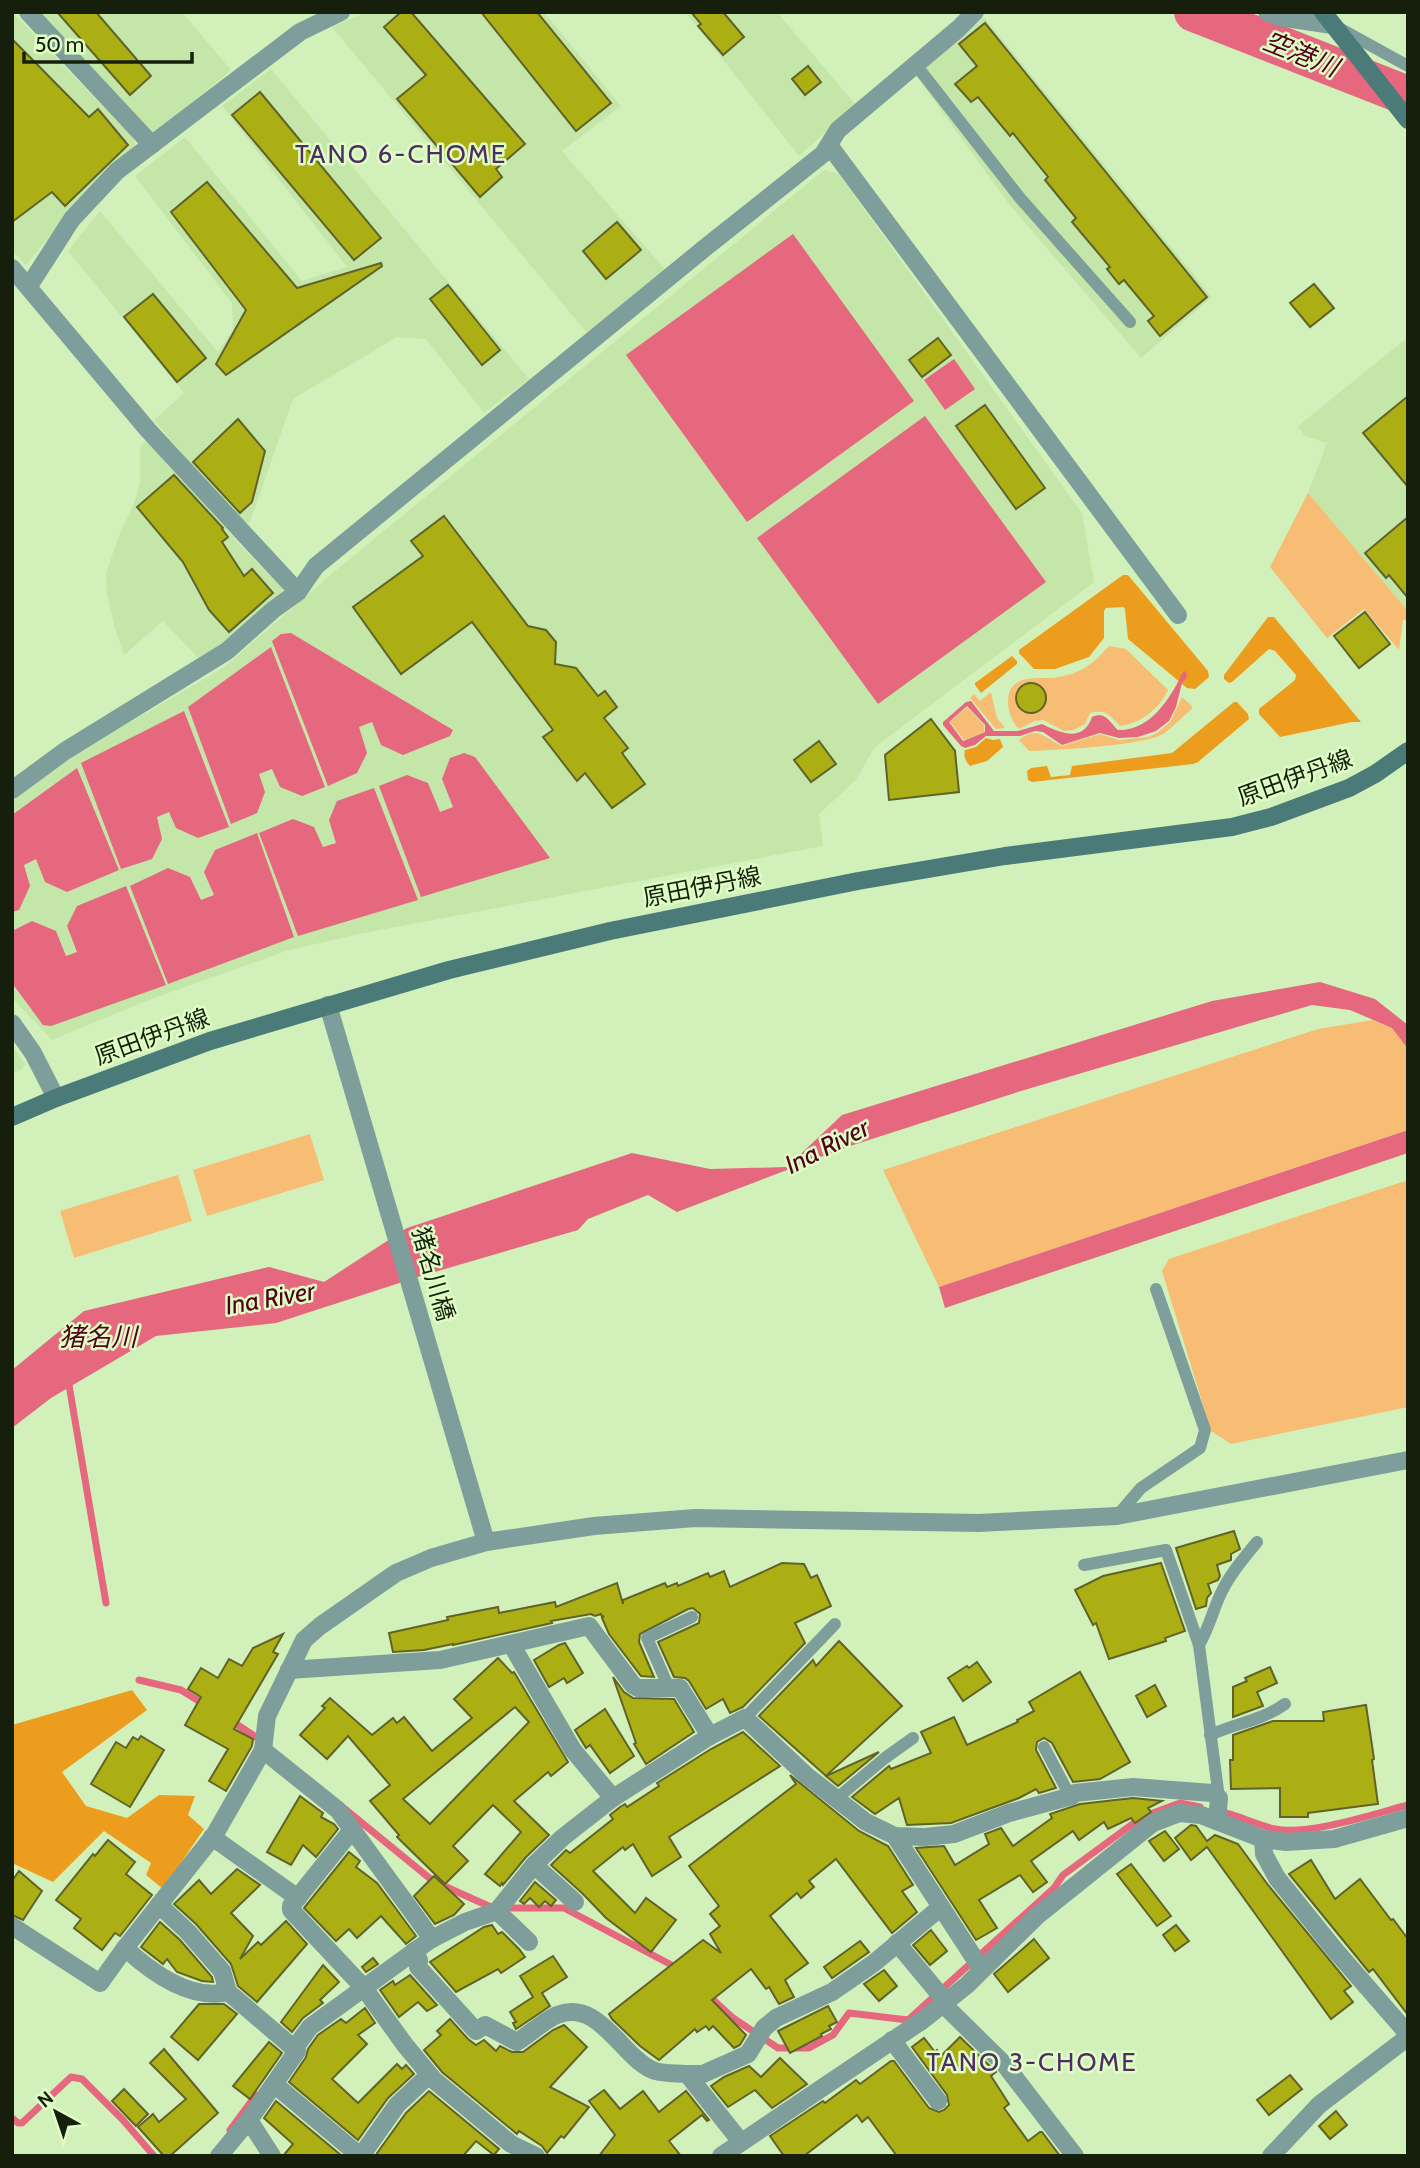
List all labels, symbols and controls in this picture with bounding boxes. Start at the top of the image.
scale bar [24,21,192,65]
water label: 空港川 [1259,25,1346,85]
text: 50 m [35,32,84,57]
district label: TANO 6-CHOME [295,138,507,170]
street label: 原田伊丹線 [1233,743,1356,812]
street label: 原田伊丹線 [640,861,764,912]
street label: 原田伊丹線 [90,1002,213,1071]
water label: Ina River [779,1111,875,1181]
street label: 猪名川橋 [406,1224,461,1324]
water label: Ina River [223,1274,318,1322]
water label: 猪名川 [59,1321,140,1353]
district label: TANO 3-CHOME [926,2046,1138,2078]
north arrow [21,2077,91,2147]
text: N [33,2086,58,2112]

